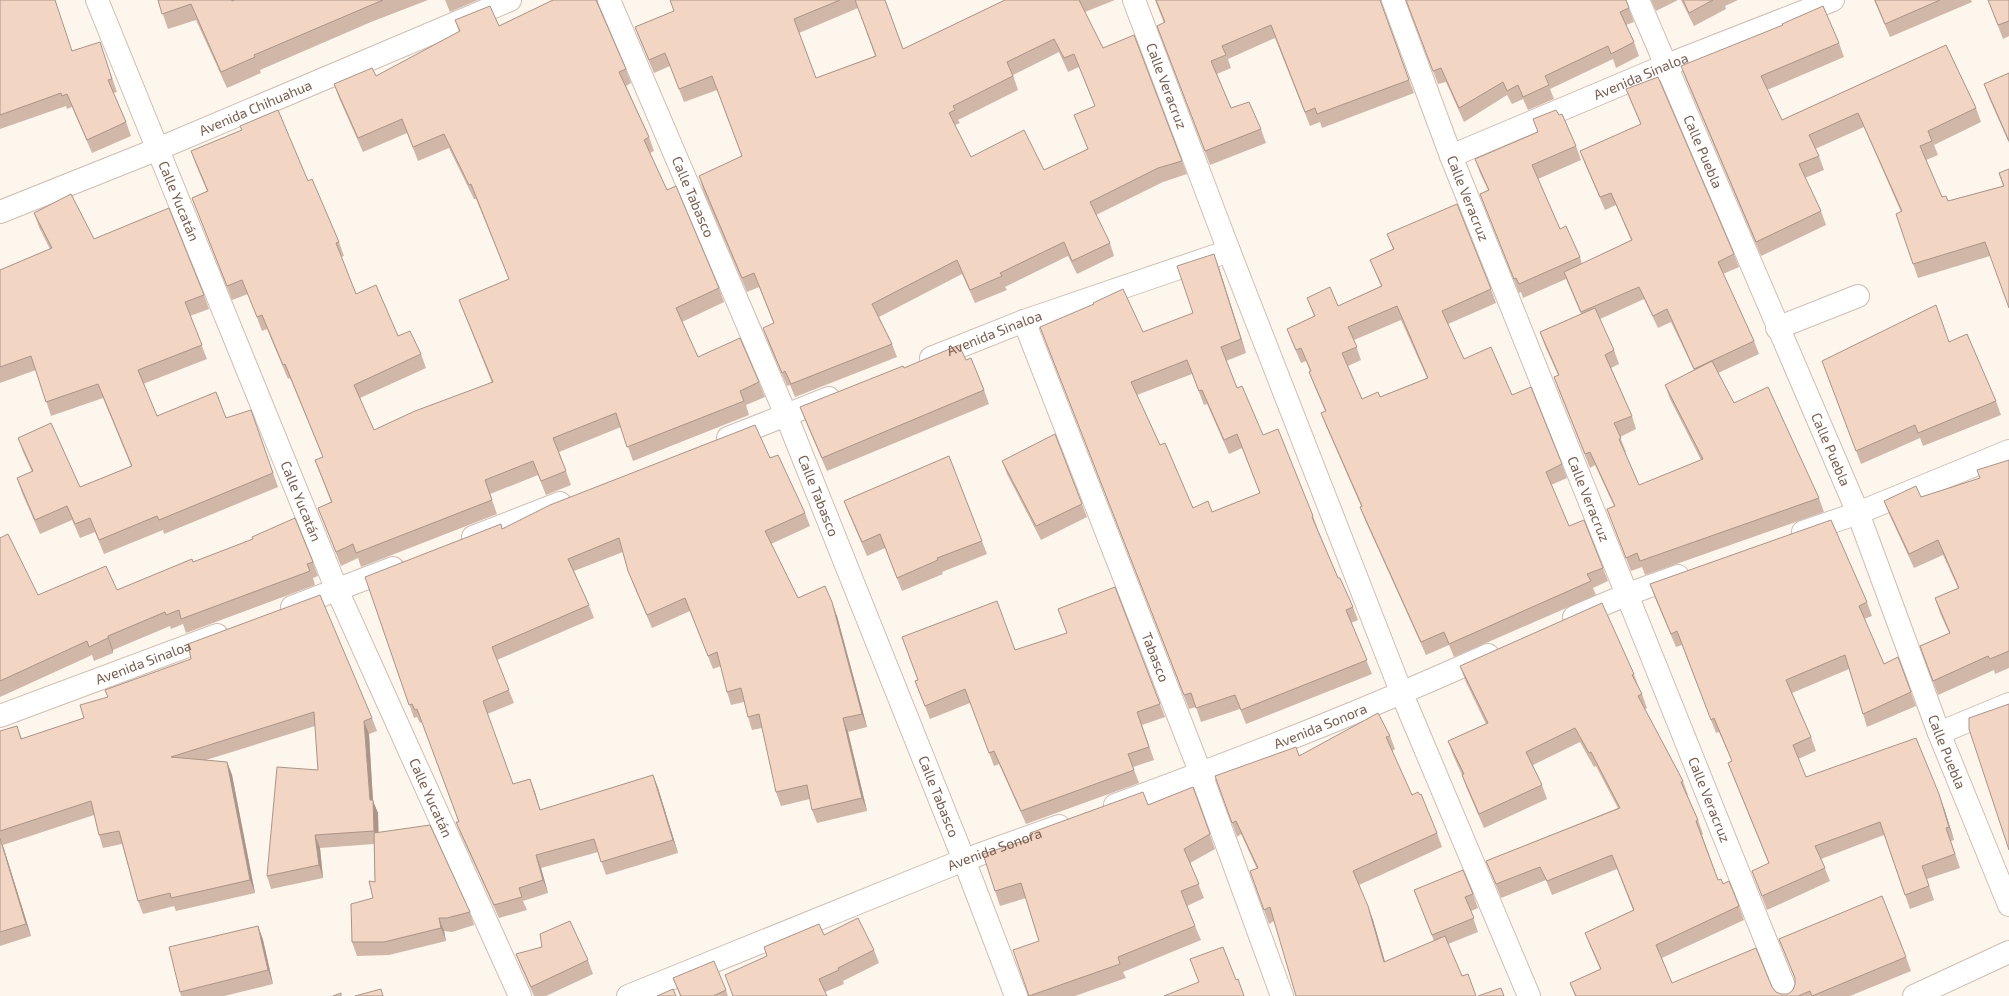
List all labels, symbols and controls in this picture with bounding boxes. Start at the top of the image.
street label: Calle Veracruz [1143,40,1191,131]
street label: Avenida Sinaloa [1591,49,1690,103]
street label: Avenida Chihuahua [196,76,314,139]
street label: Calle Puebla [1680,112,1727,191]
street label: Calle Veracruz [1444,153,1493,243]
street label: Calle Tabasco [669,154,718,240]
street label: Calle Yucatán [155,158,203,243]
street label: Avenida Sinaloa [944,307,1044,359]
street label: Calle Puebla [1808,410,1854,489]
street label: Calle Tabasco [795,452,843,539]
street label: Calle Veracruz [1564,454,1614,544]
street label: Calle Yucatán [277,458,325,544]
street label: Tabasco [1138,630,1173,684]
street label: Avenida Sinaloa [93,636,193,688]
street label: Avenida Sonora [1271,699,1369,752]
street label: Calle Puebla [1925,712,1970,791]
street label: Calle Tabasco [915,753,963,840]
street label: Calle Veracruz [1685,754,1735,845]
street label: Calle Yucatán [406,755,456,840]
street label: Avenida Sonora [945,824,1044,874]

